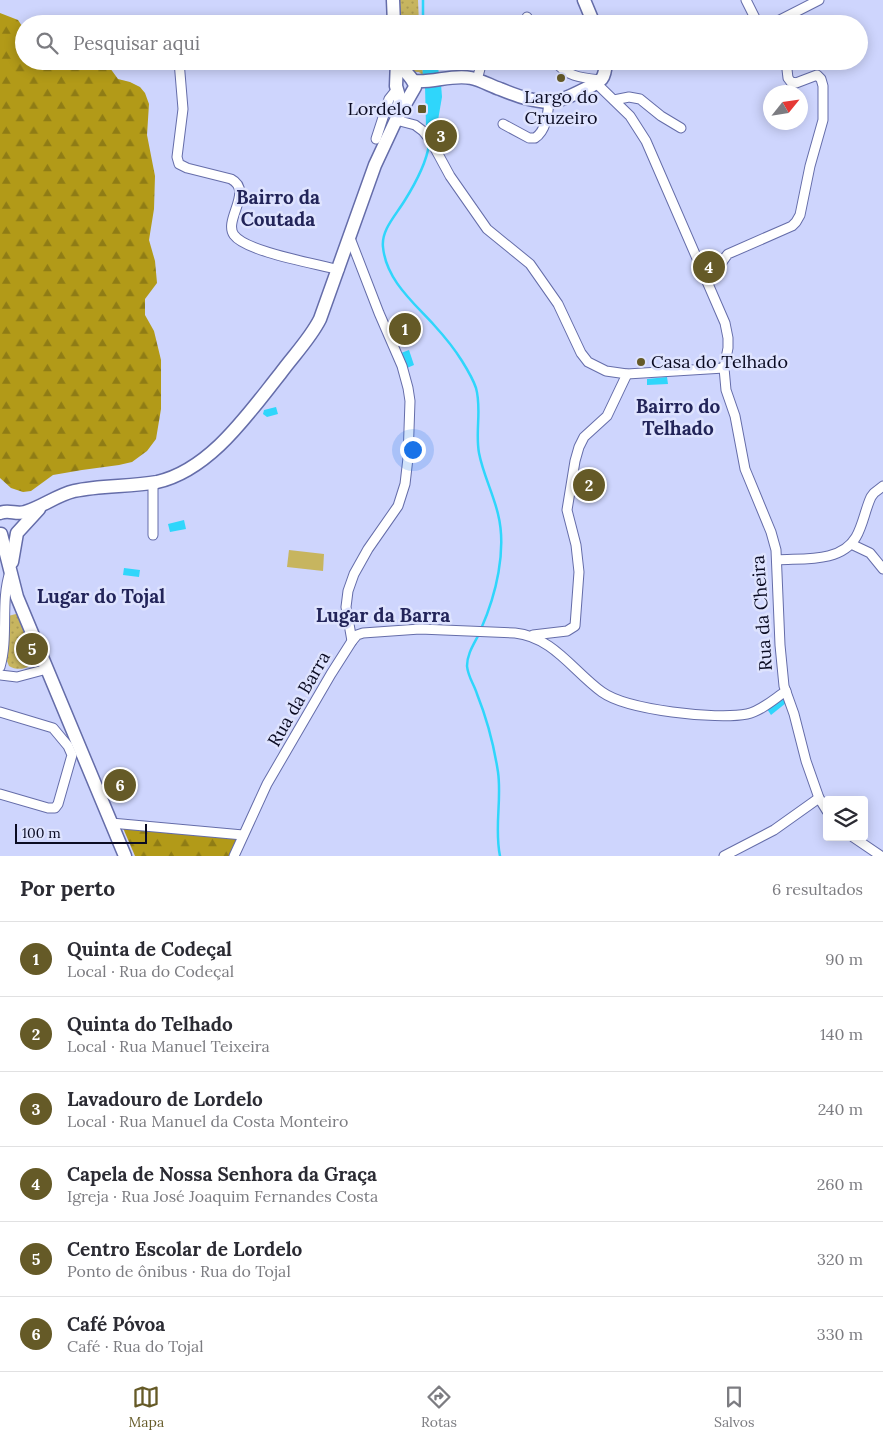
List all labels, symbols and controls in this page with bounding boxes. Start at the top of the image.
search box [15,15,868,70]
icon: search [33,29,61,57]
text: Pesquisar aqui [73,31,200,55]
marker: Largo do Cruzeiro [555,72,567,84]
place label: Largo do Cruzeiro [524,85,598,129]
north arrow [763,85,808,130]
place label: Lordelo [347,97,412,120]
marker: Lordelo [416,103,428,115]
pin: 3 [425,117,457,155]
district label: Bairro da Coutada [236,185,320,231]
pin: 4 [693,248,725,286]
pin: 1 [389,310,421,348]
place label: Casa do Telhado [651,350,788,373]
marker: Casa do Telhado [635,356,647,368]
district label: Bairro do Telhado [636,394,721,440]
your location [400,437,426,463]
pin: 2 [573,466,605,504]
street label: Rua da Cheira [746,554,777,672]
district label: Lugar do Tojal [37,584,165,608]
district label: Lugar da Barra [316,603,450,627]
pin: 5 [16,630,48,668]
street label: Rua da Barra [262,647,335,750]
pin: 6 [104,766,136,804]
map controls [823,796,868,841]
button: layers [823,796,868,841]
scale bar [15,821,148,844]
text: 100 m [22,824,61,842]
text: Por perto [20,875,115,902]
text: 6 resultados [772,879,863,899]
text: Quinta de Codeçal [67,937,232,961]
text: 1 [33,949,39,969]
text: 90 m [825,949,863,969]
text: Local · Rua do Codeçal [67,961,234,981]
text: Quinta do Telhado [67,1012,233,1036]
text: 2 [32,1024,40,1044]
text: 140 m [820,1024,863,1044]
text: Local · Rua Manuel Teixeira [67,1036,270,1056]
text: Lavadouro de Lordelo [67,1087,263,1111]
text: 3 [32,1099,40,1119]
text: 240 m [818,1099,863,1119]
text: Local · Rua Manuel da Costa Monteiro [67,1111,348,1131]
text: Capela de Nossa Senhora da Graça [67,1162,377,1186]
text: 4 [32,1174,40,1194]
text: 260 m [817,1174,863,1194]
text: Igreja · Rua José Joaquim Fernandes Costa [67,1186,378,1206]
text: Centro Escolar de Lordelo [67,1237,302,1261]
text: 5 [32,1249,40,1269]
text: 320 m [817,1249,863,1269]
text: Ponto de ônibus · Rua do Tojal [67,1261,291,1281]
text: Café Póvoa [67,1312,165,1336]
text: 6 [31,1324,41,1344]
text: 330 m [817,1324,863,1344]
text: Café · Rua do Tojal [67,1336,204,1356]
tab: Mapa [128,1383,164,1431]
tab: Rotas [421,1383,457,1431]
tab: Salvos [714,1383,755,1431]

